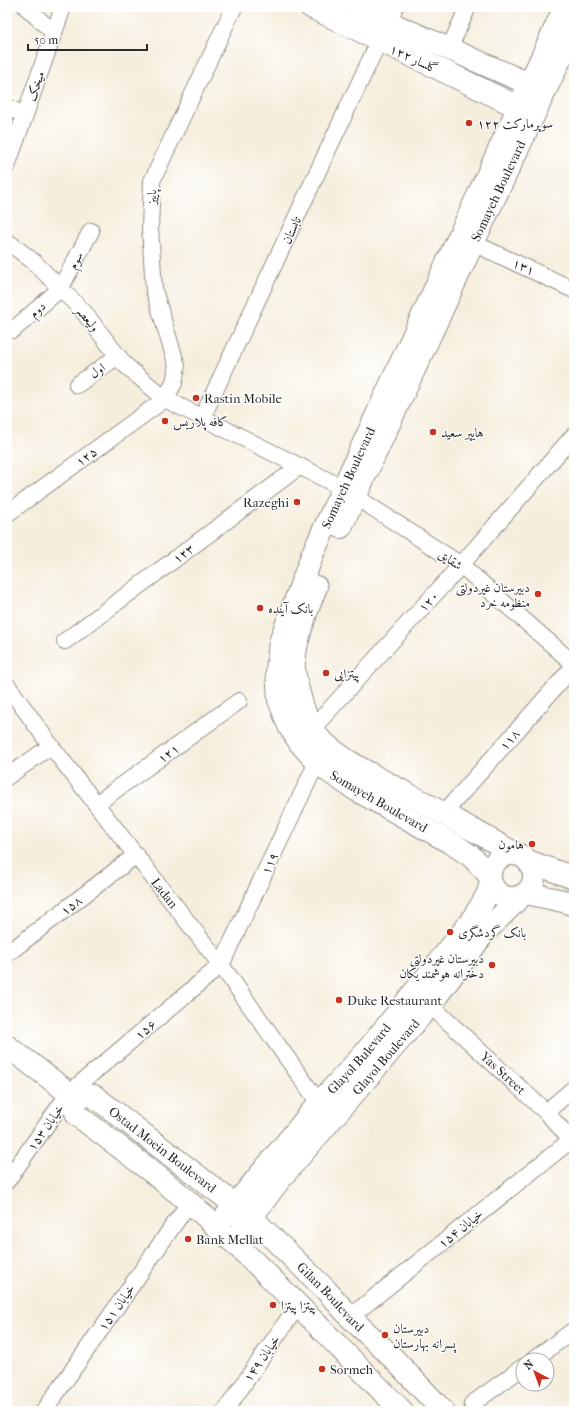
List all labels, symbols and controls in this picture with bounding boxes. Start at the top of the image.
scale bar [28,26,147,52]
text: 50 m [34,33,58,47]
street label: گلسار ۱۲۲ [387,41,440,77]
street label: میخک [23,69,48,103]
place label: سوپرمارکت ۱۲۲ [477,116,553,133]
marker: سوپرمارکت ۱۲۲ [464,118,474,128]
street label: Somayeh Boulevard [468,137,529,244]
street label: پاییز [144,189,161,207]
street label: تابستان [279,214,304,246]
street label: سوم [65,249,90,273]
street label: ۱۳۱ [510,255,537,278]
street label: دوم [26,298,51,324]
street label: ولیعصر [70,301,103,335]
street label: اول [86,360,108,381]
place label: Rastin Mobile [204,391,283,406]
marker: Rastin Mobile [191,393,201,403]
place label: کافه پلاریس [173,414,228,431]
marker: کافه پلاریس [160,416,170,426]
street label: Somayeh Boulevard [318,424,378,531]
place label: هایپر سعید [441,425,484,442]
marker: هایپر سعید [428,427,438,437]
street label: ۱۲۵ [73,444,100,469]
place label: Razeghi [243,495,289,510]
marker: Razeghi [292,497,302,507]
street label: ۱۲۳ [170,541,197,566]
street label: شقایق [435,546,466,574]
place label: دبیرستان غیردولتی منظومه خرد [456,580,530,611]
street label: ۱۲۰ [415,588,442,615]
marker: دبیرستان غیردولتی منظومه خرد [533,589,543,599]
place label: بانک آینده [268,601,313,617]
marker: بانک آینده [255,603,265,613]
place label: پیتزایی [334,666,360,683]
marker: پیتزایی [321,668,331,678]
street label: ۱۱۸ [496,726,523,753]
street label: ۱۲۱ [155,741,182,766]
street label: Somayeh Boulevard [327,767,431,836]
place label: هامون [498,837,524,853]
marker: هامون [527,839,537,849]
street label: ۱۱۹ [258,850,281,877]
street label: Ladan [148,875,181,912]
street label: ۱۵۸ [58,892,85,918]
place label: بانک گردشگری [458,924,526,941]
marker: بانک گردشگری [445,927,455,937]
place label: دبیرستان غیردولتی دخترانه هوشمند یکان [399,951,484,982]
marker: دبیرستان غیردولتی دخترانه هوشمند یکان [487,960,497,970]
place label: Duke Restaurant [347,993,442,1008]
marker: Duke Restaurant [334,995,344,1005]
street label: Glayol Boulevard [349,1015,423,1098]
street label: ۱۵۶ [132,1016,159,1042]
street label: Glayol Bulevard [324,1020,394,1097]
street label: Yas Street [477,1048,529,1098]
street label: خیابان ۱۵۳ [24,1101,68,1154]
street label: Ostad Moein Boulevard [106,1103,220,1196]
street label: خیابان ۱۵۴ [435,1206,486,1252]
place label: Bank Mellat [196,1232,264,1247]
marker: Bank Mellat [183,1234,193,1244]
street label: Gilan Boulevard [294,1259,368,1335]
street label: خیابان ۱۵۱ [95,1281,139,1334]
place label: پیتزا پیتزا [281,1298,316,1315]
marker: پیتزا پیتزا [268,1300,278,1310]
place label: دبیرستان پسرانه بهارستان [393,1321,457,1353]
marker: دبیرستان پسرانه بهارستان [380,1330,390,1340]
street label: خیابان ۱۴۹ [240,1332,284,1385]
north arrow [515,1352,555,1392]
text: N [521,1357,537,1372]
place label: Sormeh [330,1362,374,1377]
marker: Sormeh [317,1364,327,1374]

